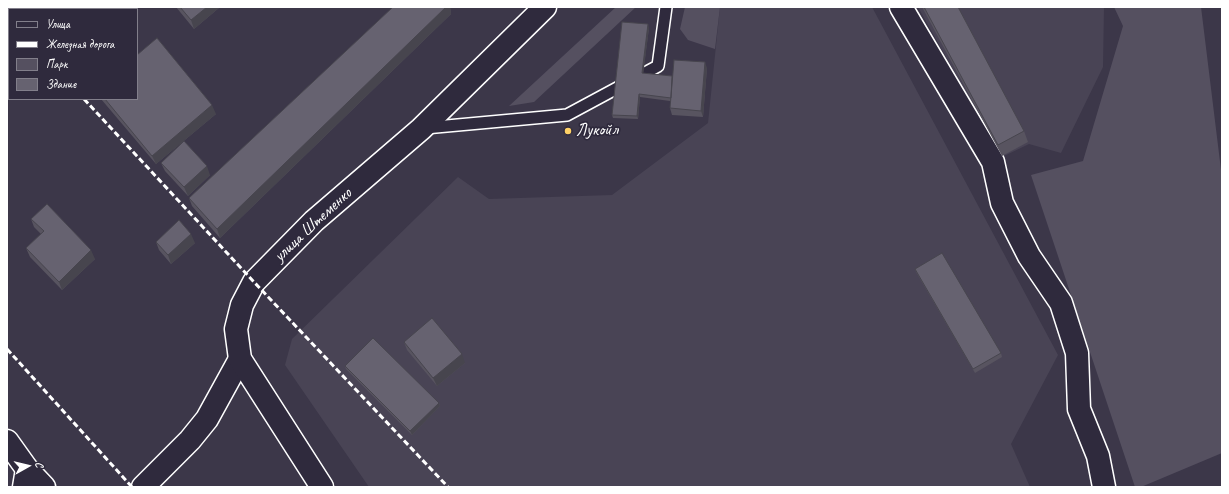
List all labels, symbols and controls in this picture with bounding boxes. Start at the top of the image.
legend [8,8,138,100]
text: Улица [46,16,70,32]
text: Железная дорога [46,36,114,52]
text: Парк [46,56,67,72]
text: Здание [46,76,76,92]
place label: Лукойл [576,121,618,141]
marker: Лукойл [563,126,573,136]
street label: улица Штеменко [270,184,356,266]
north arrow [8,446,48,486]
text: С [33,461,47,468]

